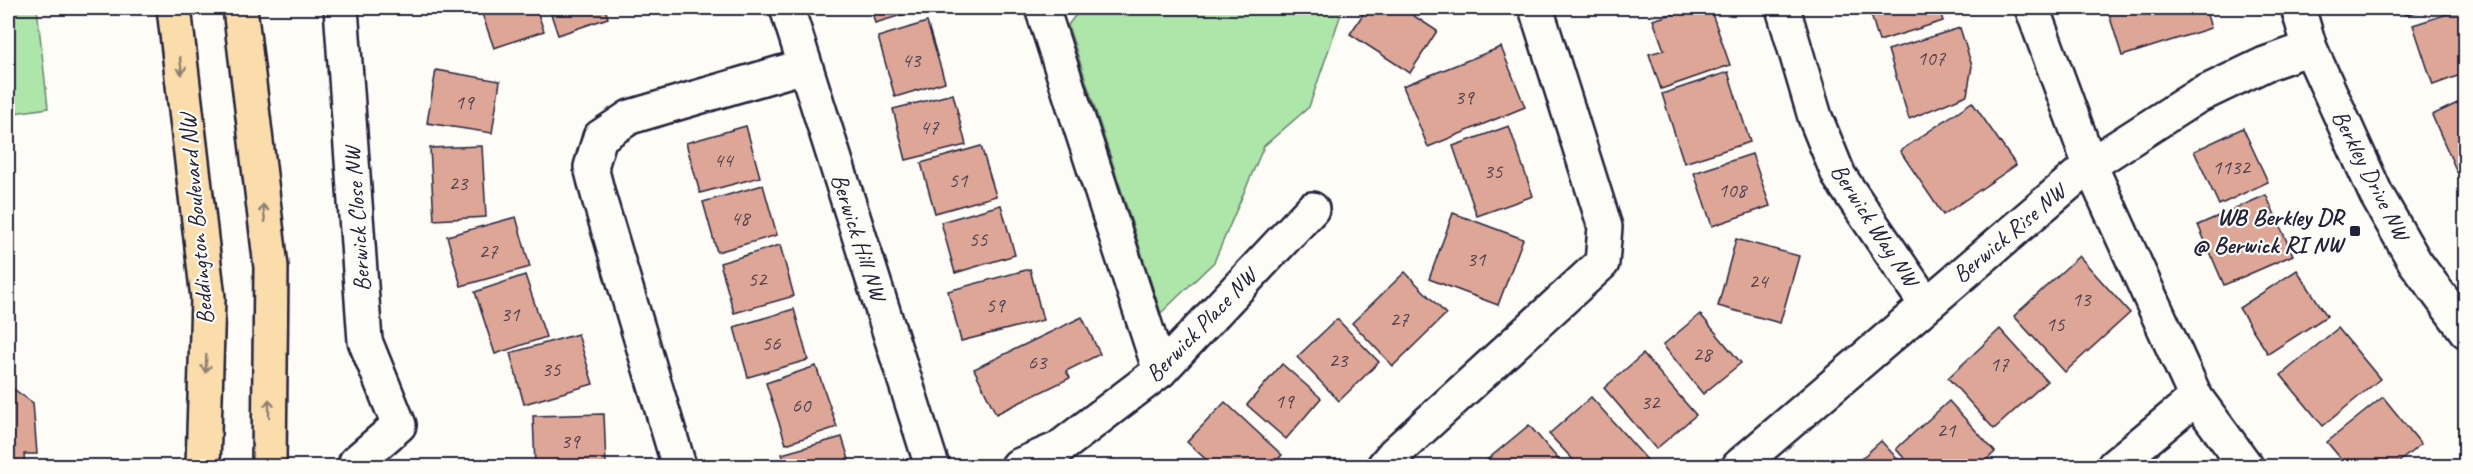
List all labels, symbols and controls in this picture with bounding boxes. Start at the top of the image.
house number: 107 [1917,45,1947,71]
house number: 43 [902,47,922,73]
one-way arrow [175,55,186,75]
house number: 39 [1455,84,1475,110]
house number: 19 [455,89,475,115]
street label: Berkley Drive NW [2325,105,2418,248]
street label: Beddington Boulevard NW [172,110,220,326]
house number: 47 [920,114,940,140]
street label: Berwick Close NW [337,143,377,293]
house number: 44 [714,147,735,173]
house number: 1132 [2212,154,2251,180]
house number: 35 [1484,158,1504,184]
street label: Berwick Way NW [1824,158,1927,295]
house number: 51 [949,167,969,193]
house number: 23 [449,170,469,196]
street label: Berwick Hill NW [824,170,894,307]
street label: Berwick Rise NW [1946,175,2074,289]
house number: 108 [1718,177,1749,203]
place label: WB Berkley DR @ Berwick RI NW [2192,202,2347,260]
one-way arrow [258,204,269,224]
house number: 48 [731,205,752,231]
marker: WB Berkley DR @ Berwick RI NW [2348,224,2362,238]
house number: 55 [969,226,989,252]
house number: 27 [479,238,499,264]
house number: 31 [1467,246,1487,272]
street label: Berwick Place NW [1139,260,1265,388]
house number: 52 [748,266,768,292]
house number: 24 [1749,268,1770,294]
house number: 13 [2072,286,2092,312]
house number: 59 [986,292,1006,318]
house number: 31 [501,301,521,327]
house number: 27 [1390,306,1410,332]
house number: 15 [2046,311,2066,337]
house number: 56 [762,330,781,356]
house number: 28 [1693,341,1714,367]
house number: 23 [1329,347,1349,373]
house number: 63 [1028,349,1048,375]
house number: 17 [1990,351,2010,377]
one-way arrow [200,353,212,373]
house number: 35 [542,356,562,382]
house number: 19 [1275,388,1295,414]
house number: 32 [1641,389,1661,415]
house number: 60 [792,392,812,418]
one-way arrow [263,399,275,419]
house number: 21 [1937,417,1957,443]
house number: 39 [561,428,581,454]

